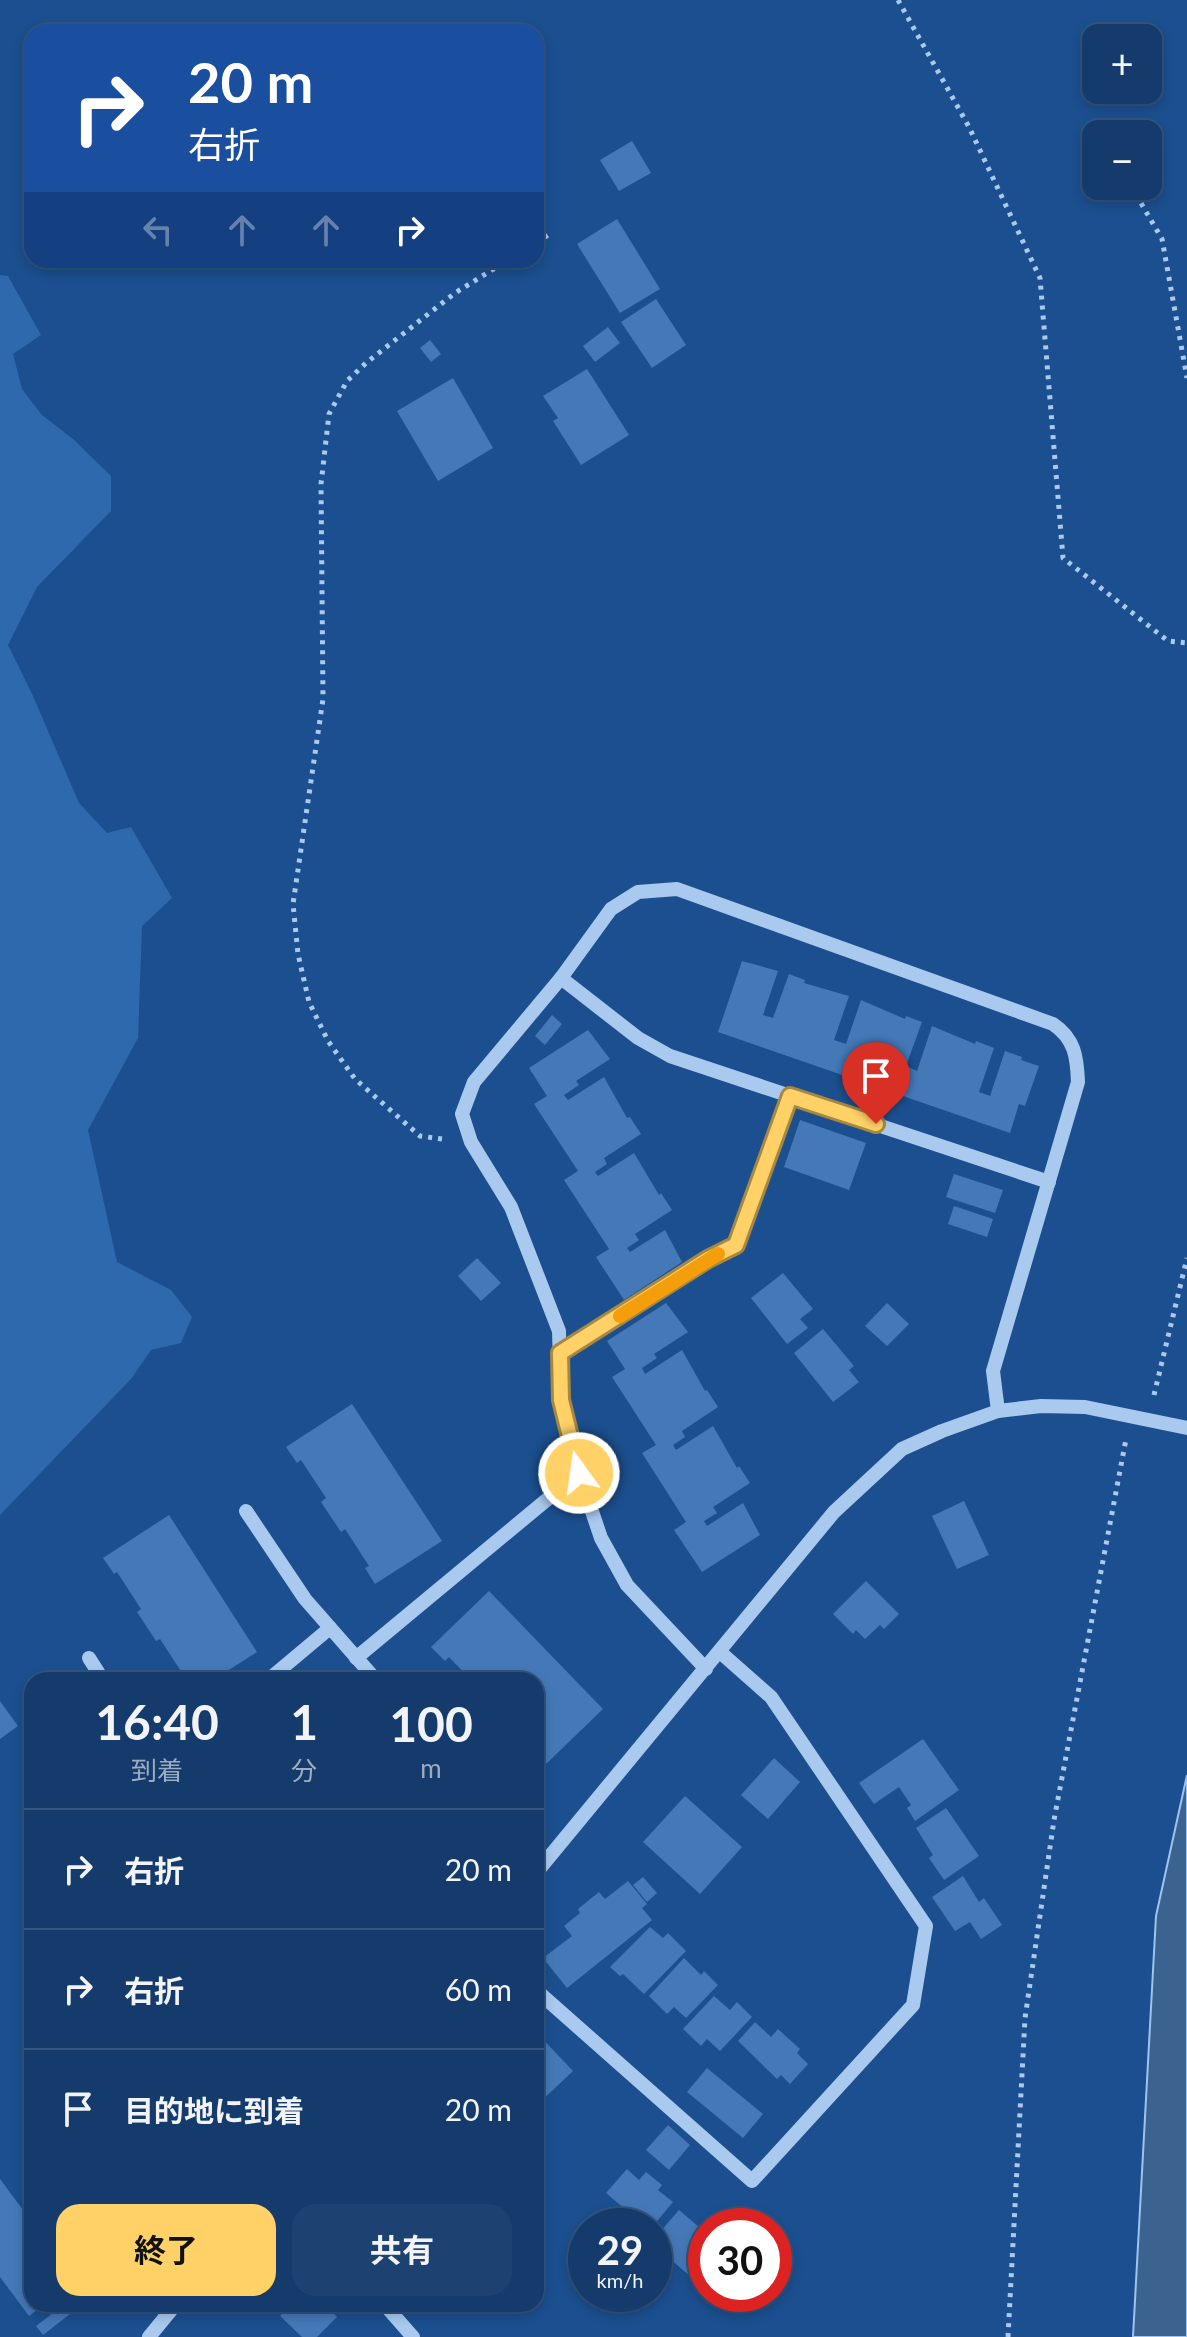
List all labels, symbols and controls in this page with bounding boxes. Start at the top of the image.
map controls [1082,24,1162,200]
button: + [1082,24,1162,104]
text: 20 m [188,48,313,115]
icon: right [56,56,160,160]
button: − [1082,120,1162,200]
text: 右折 [188,122,260,166]
icon: left [136,208,180,252]
icon: ahead [220,208,264,252]
icon: ahead [304,208,348,252]
icon: right [388,208,432,252]
pin [842,1042,910,1124]
icon: arrive [854,1054,898,1098]
position arrow [537,1431,621,1515]
text: 16:40 [95,1693,219,1750]
text: 1 [290,1693,318,1750]
text: 100 [389,1695,473,1752]
text: m [420,1752,442,1784]
text: 到着 [131,1754,183,1786]
text: 分 [291,1754,317,1786]
icon: right [56,1847,100,1891]
text: 20 m [445,1851,512,1887]
text: 右折 [124,1852,184,1888]
icon: right [56,1967,100,2011]
text: 60 m [445,1971,512,2007]
text: 右折 [124,1972,184,2008]
icon: arrive [56,2087,100,2131]
text: 20 m [445,2091,512,2127]
text: 目的地に到着 [124,2092,304,2128]
button: 終了 [56,2204,276,2296]
button: 共有 [292,2204,512,2296]
speed limit sign: 30 [688,2208,792,2312]
text: 29 [597,2226,643,2274]
text: km/h [597,2268,643,2292]

